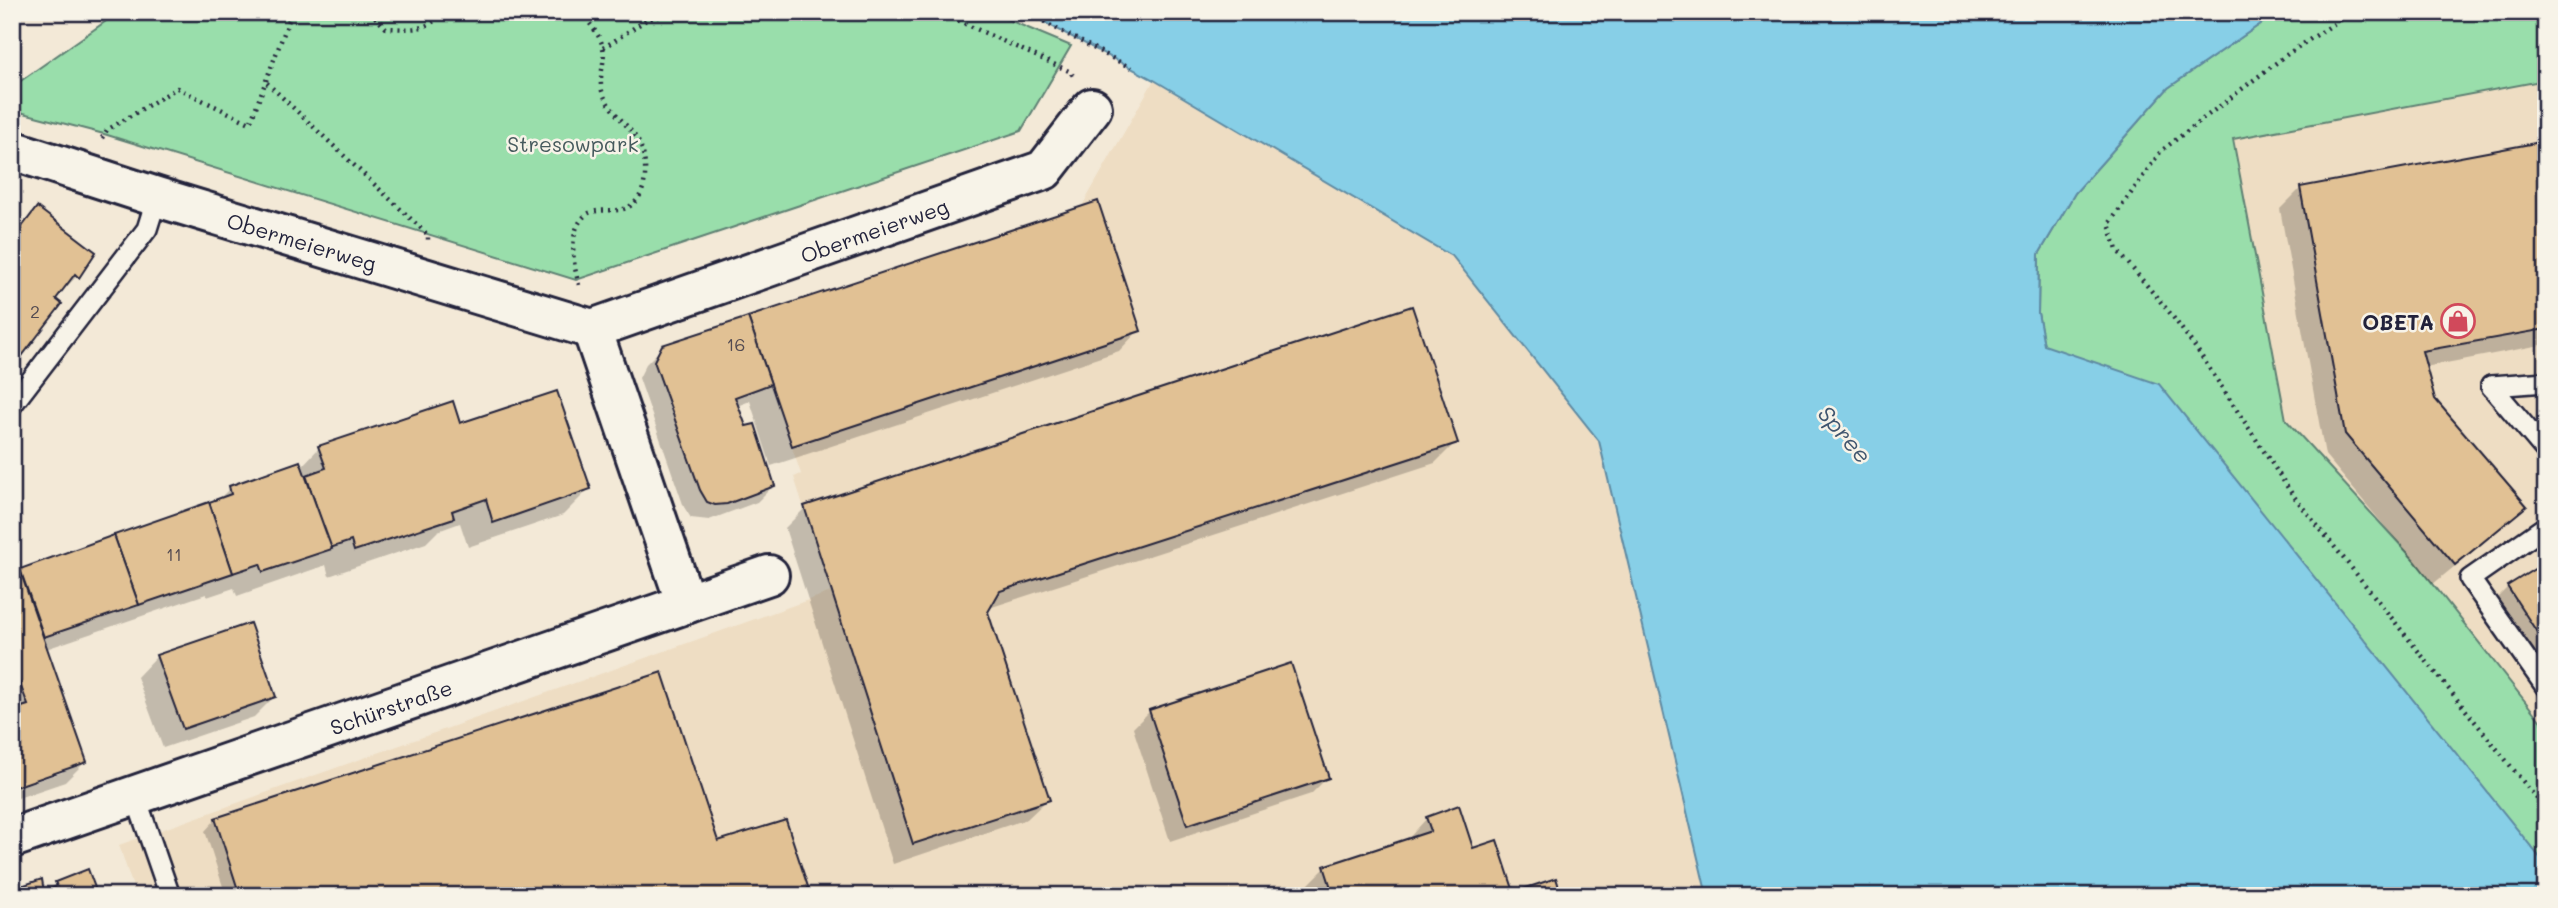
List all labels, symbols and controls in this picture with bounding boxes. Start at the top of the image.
park label: Stresowpark [507,130,639,157]
street label: Obermeierweg [797,191,952,268]
street label: Obermeierweg [224,206,380,276]
house number: 2 [30,299,40,323]
shop icon: OBETA [2439,302,2477,340]
place label: OBETA [2362,308,2434,335]
house number: 16 [727,332,745,356]
water label: Spree [1812,399,1878,469]
house number: 11 [166,542,182,566]
street label: Schürstraße [326,673,455,740]

